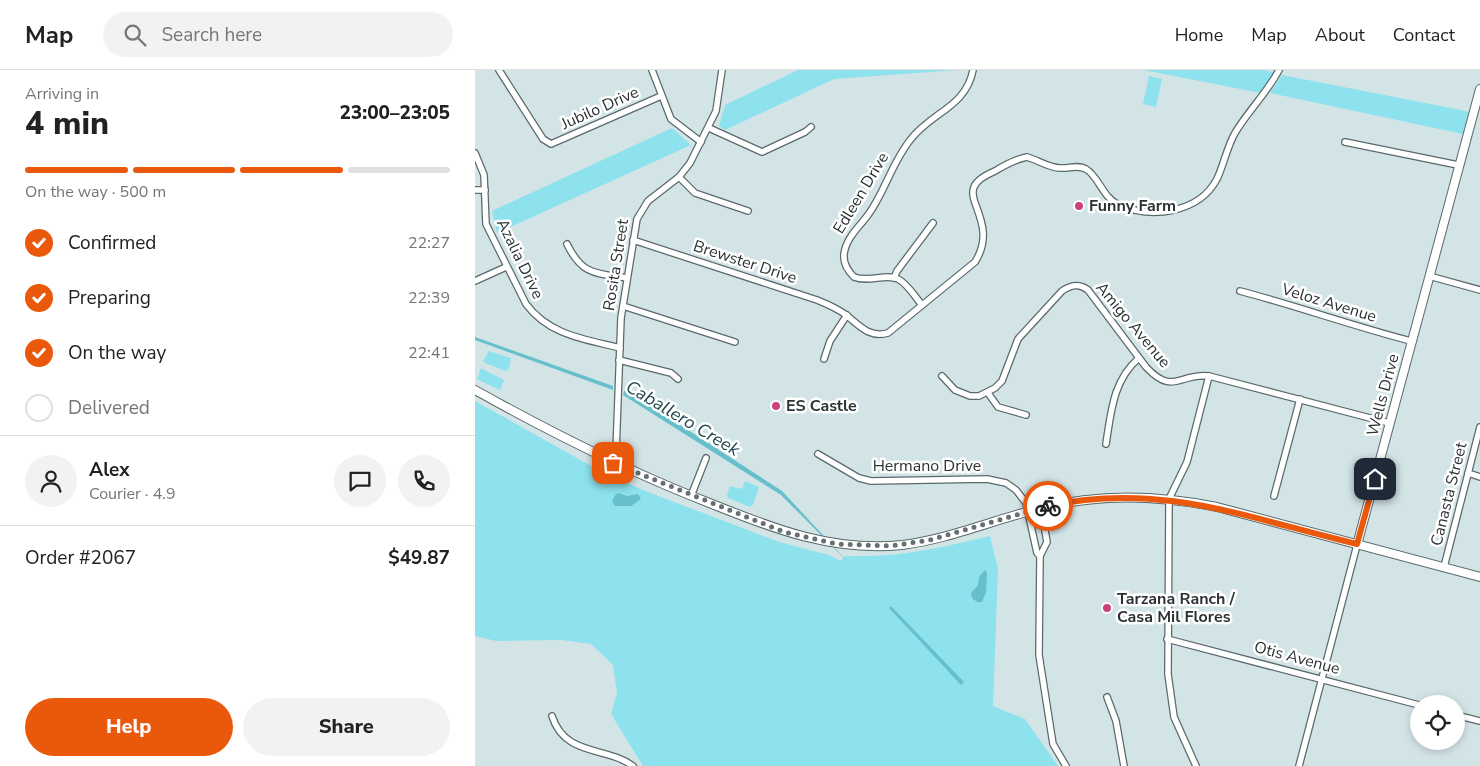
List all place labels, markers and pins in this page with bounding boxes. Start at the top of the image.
place label: Funny Farm [1089,195,1176,217]
marker: Funny Farm [1073,200,1085,212]
place label: ES Castle [786,395,857,417]
marker: ES Castle [770,400,782,412]
pin [592,442,634,484]
pin [1354,458,1396,500]
place label: Tarzana Ranch / Casa Mil Flores [1117,588,1236,628]
marker: Tarzana Ranch / Casa Mil Flores [1101,602,1113,614]

